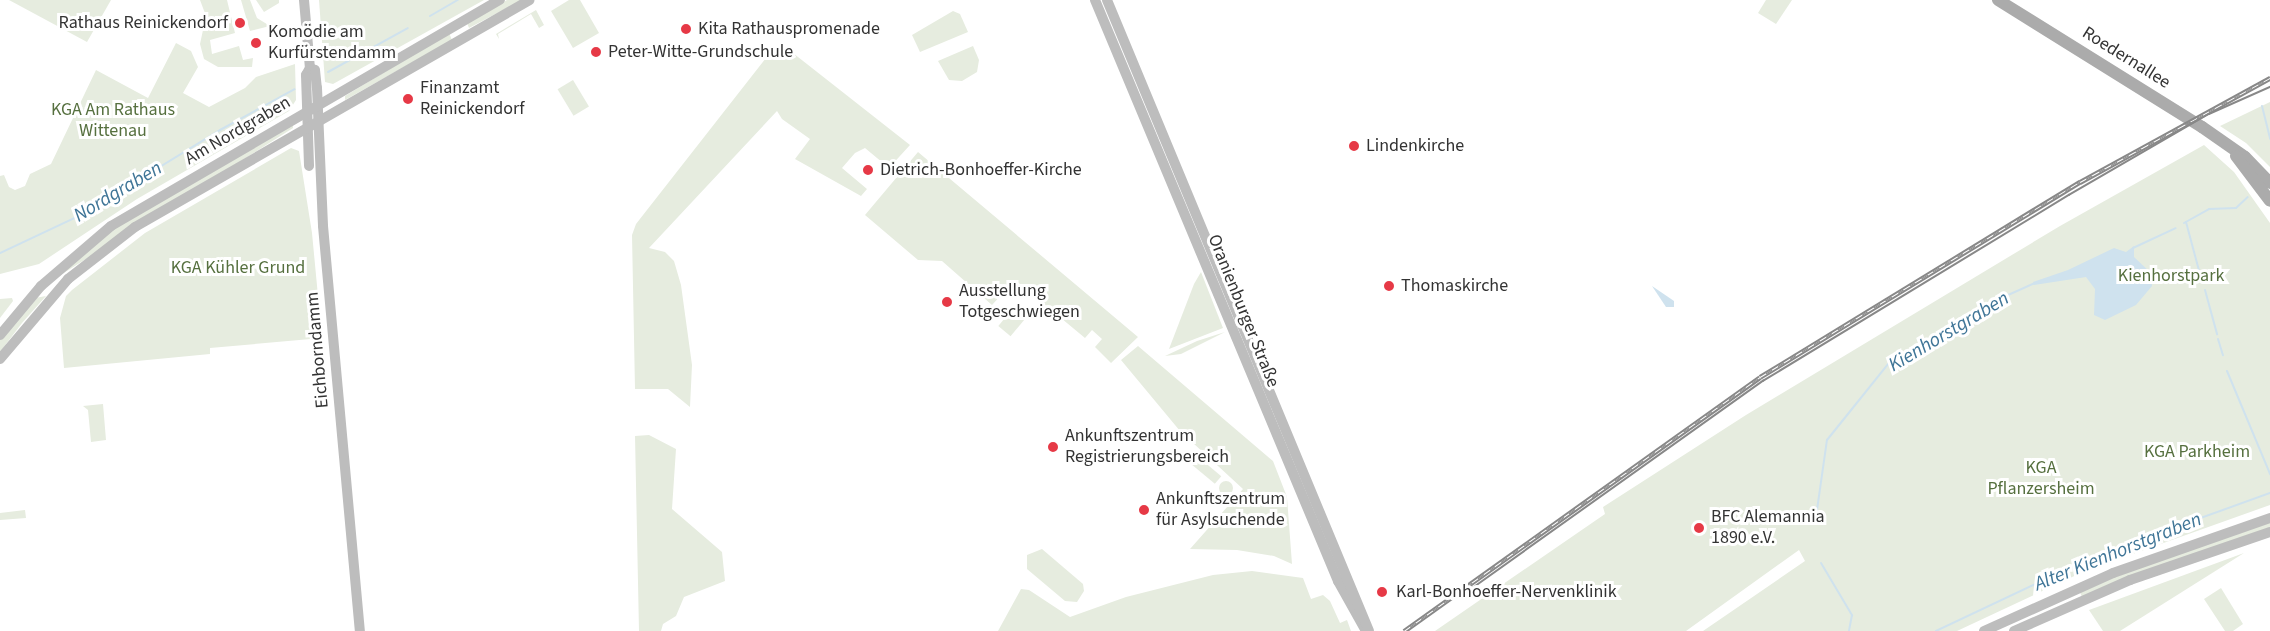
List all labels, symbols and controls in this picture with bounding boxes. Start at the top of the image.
place label: Rathaus Reinickendorf [59,12,228,34]
marker: Rathaus Reinickendorf [233,16,247,30]
place label: Kita Rathauspromenade [698,18,880,40]
place label: Komödie am Kurfürstendamm [268,22,396,64]
marker: Kita Rathauspromenade [679,22,693,36]
street label: Roedernallee [2078,22,2174,94]
marker: Komödie am Kurfürstendamm [249,36,263,50]
place label: Peter-Witte-Grundschule [608,41,793,63]
marker: Peter-Witte-Grundschule [589,45,603,59]
place label: Finanzamt Reinickendorf [420,78,525,121]
street label: Am Nordgraben [181,92,295,170]
marker: Finanzamt Reinickendorf [401,92,415,106]
park label: KGA Am Rathaus Wittenau [51,100,175,142]
place label: Lindenkirche [1366,135,1464,157]
marker: Lindenkirche [1347,139,1361,153]
water label: Nordgraben [69,156,167,228]
place label: Dietrich-Bonhoeffer-Kirche [880,159,1082,181]
marker: Dietrich-Bonhoeffer-Kirche [861,163,875,177]
street label: Oranienburger Straße [1203,231,1283,391]
park label: KGA Kühler Grund [171,257,305,279]
park label: Kienhorstpark [2118,265,2224,287]
place label: Thomaskirche [1401,275,1508,297]
marker: Thomaskirche [1382,279,1396,293]
place label: Ausstellung Totgeschwiegen [959,281,1080,324]
water label: Kienhorstgraben [1884,287,2014,377]
street label: Eichborndamm [302,291,334,409]
marker: Ausstellung Totgeschwiegen [940,295,954,309]
place label: Ankunftszentrum Registrierungsbereich [1065,426,1229,468]
marker: Ankunftszentrum Registrierungsbereich [1046,440,1060,454]
park label: KGA Parkheim [2144,441,2250,463]
park label: KGA Pflanzersheim [1987,458,2095,500]
place label: Ankunftszentrum für Asylsuchende [1156,489,1285,532]
marker: Ankunftszentrum für Asylsuchende [1137,503,1151,517]
place label: BFC Alemannia 1890 e.V. [1711,507,1825,550]
water label: Alter Kienhorstgraben [2031,507,2205,597]
marker: BFC Alemannia 1890 e.V. [1692,521,1706,535]
place label: Karl-Bonhoeffer-Nervenklinik [1396,581,1617,603]
marker: Karl-Bonhoeffer-Nervenklinik [1373,583,1391,601]

